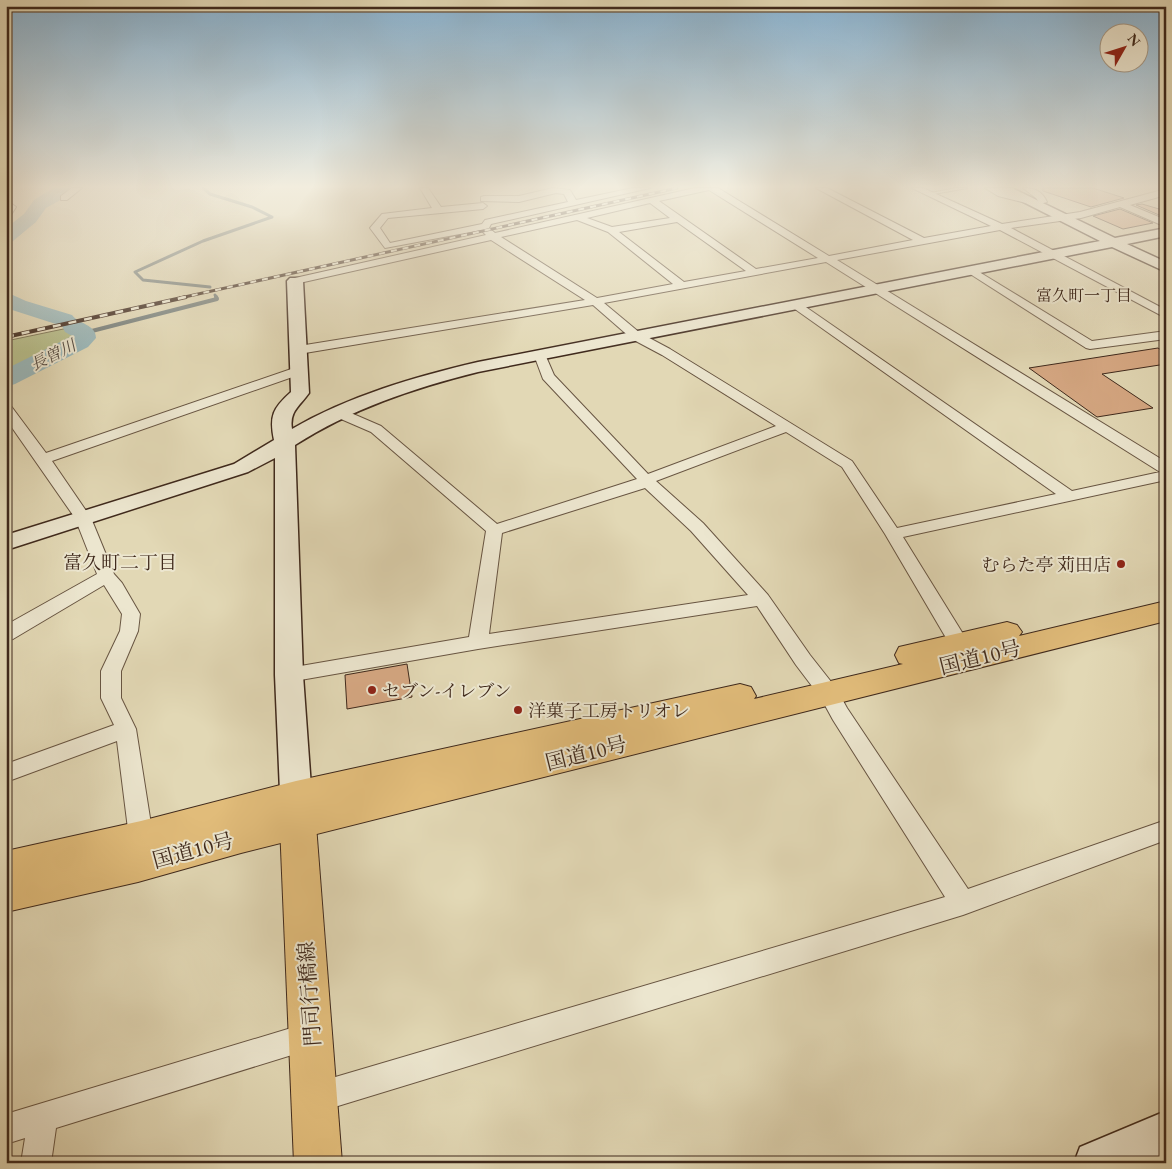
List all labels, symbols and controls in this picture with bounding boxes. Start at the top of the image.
north arrow [1100,22,1150,72]
text: N [1124,30,1145,50]
district label: 富久町一丁目 [1036,285,1132,306]
water label: 長曽川 [27,334,81,375]
district label: 富久町二丁目 [63,550,177,575]
place label: むらた亭 苅田店 [981,553,1111,576]
marker: むらた亭 苅田店 [1115,558,1127,570]
street label: 国道10号 [936,634,1024,680]
place label: セブン-イレブン [382,679,512,702]
marker: セブン-イレブン [366,684,378,696]
place label: 洋菓子工房トリオレ [528,699,690,722]
marker: 洋菓子工房トリオレ [512,704,524,716]
street label: 国道10号 [542,730,630,776]
street label: 国道10号 [149,826,237,874]
street label: 門司行橋線 [292,941,326,1047]

